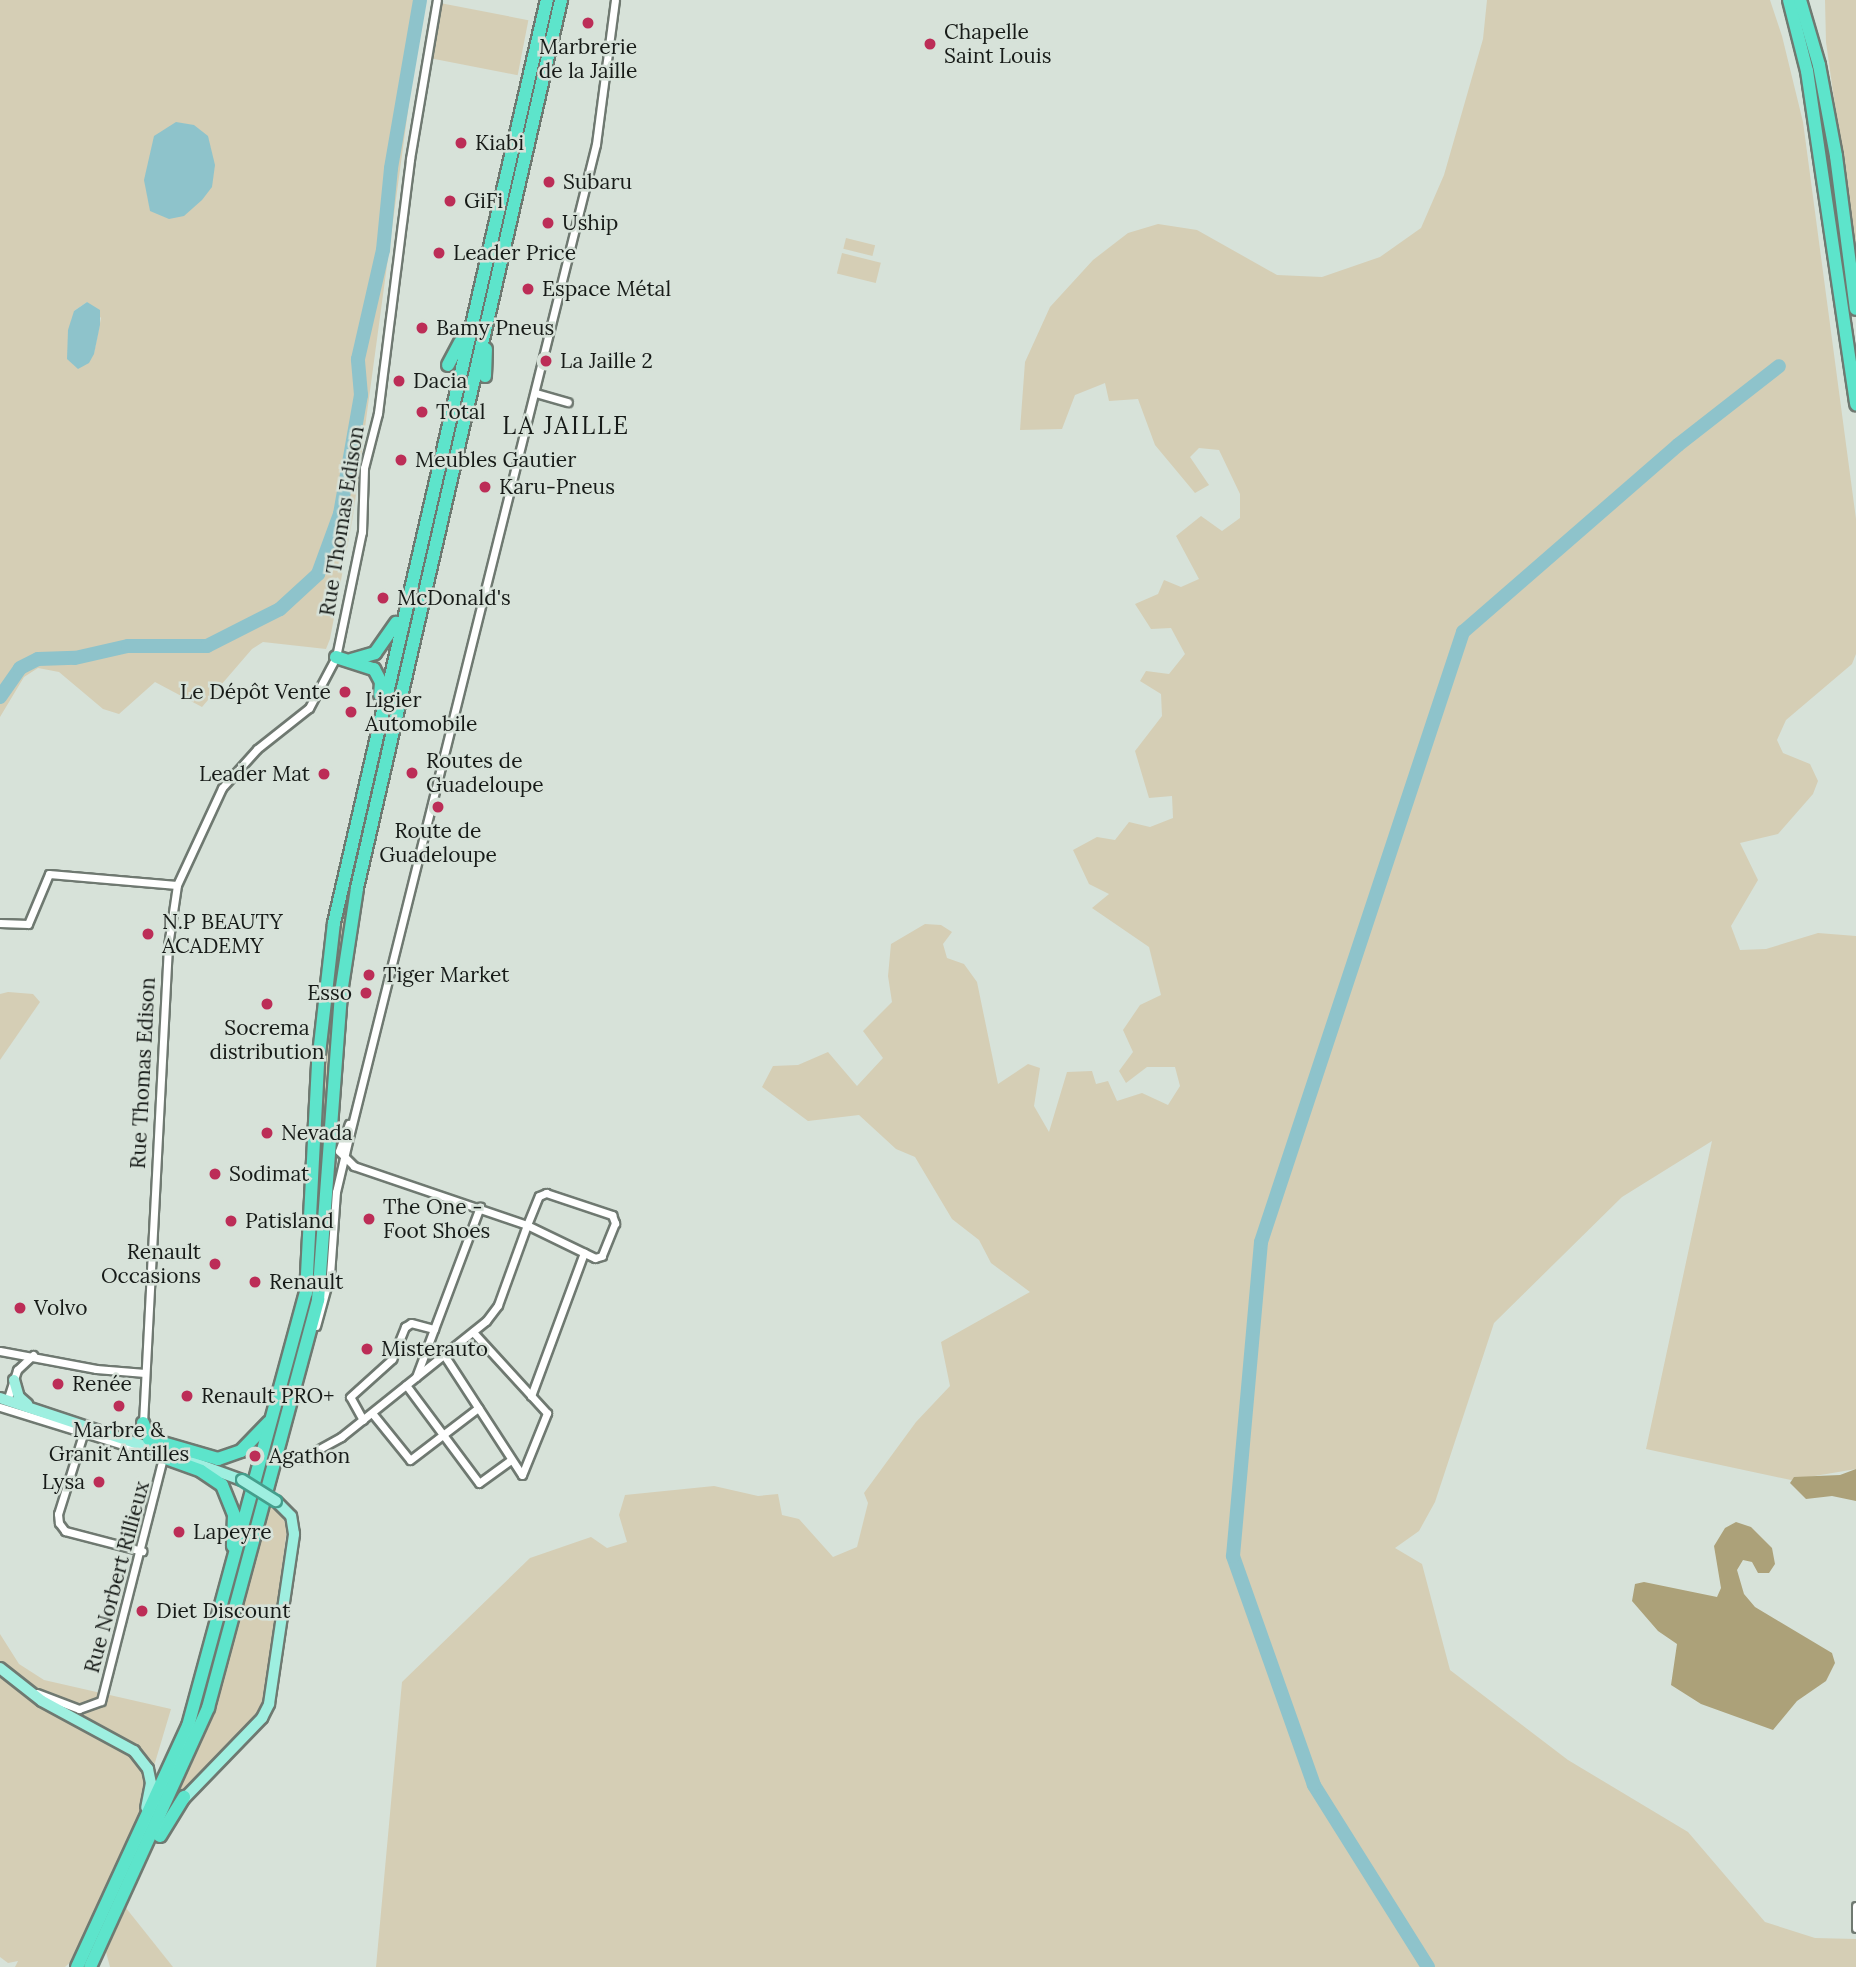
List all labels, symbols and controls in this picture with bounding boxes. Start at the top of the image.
marker: Marbrerie de la Jaille [580,15,596,31]
place label: Chapelle Saint Louis [944,19,1051,69]
place label: Marbrerie de la Jaille [539,34,637,84]
marker: Chapelle Saint Louis [922,36,938,52]
place label: Kiabi [475,130,524,156]
marker: Kiabi [453,135,469,151]
place label: Subaru [563,169,632,195]
marker: Subaru [541,174,557,190]
place label: GiFi [464,188,503,214]
marker: GiFi [442,193,458,209]
place label: Uship [562,210,618,236]
marker: Uship [540,215,556,231]
place label: Leader Price [453,240,576,266]
marker: Leader Price [431,245,447,261]
place label: Espace Métal [542,276,671,302]
marker: Espace Métal [520,281,536,297]
place label: Bamy Pneus [436,315,554,341]
marker: Bamy Pneus [414,320,430,336]
place label: La Jaille 2 [560,348,653,374]
marker: La Jaille 2 [538,353,554,369]
place label: Dacia [413,368,467,394]
marker: Dacia [391,373,407,389]
place label: Total [436,399,485,425]
marker: Total [414,404,430,420]
district label: LA JAILLE [503,412,629,440]
street label: Rue Thomas Edison [315,424,369,618]
place label: Meubles Gautier [415,447,576,473]
marker: Meubles Gautier [393,452,409,468]
place label: Karu-Pneus [499,474,615,500]
marker: Karu-Pneus [477,479,493,495]
place label: McDonald's [397,585,511,611]
marker: McDonald's [375,590,391,606]
place label: Le Dépôt Vente [180,679,331,705]
marker: Le Dépôt Vente [337,684,353,700]
place label: Ligier Automobile [365,687,477,737]
marker: Ligier Automobile [343,704,359,720]
place label: Routes de Guadeloupe [426,748,544,798]
place label: Leader Mat [199,761,310,787]
marker: Routes de Guadeloupe [404,765,420,781]
marker: Leader Mat [316,766,332,782]
marker: Route de Guadeloupe [430,799,446,815]
place label: Route de Guadeloupe [379,818,497,868]
place label: N.P BEAUTY ACADEMY [162,909,283,959]
marker: N.P BEAUTY ACADEMY [140,926,156,942]
place label: Tiger Market [383,962,509,988]
marker: Tiger Market [361,967,377,983]
street label: Rue Thomas Edison [125,976,161,1170]
place label: Esso [307,980,352,1006]
marker: Esso [358,985,374,1001]
marker: Socrema distribution [259,996,275,1012]
place label: Socrema distribution [209,1015,325,1065]
place label: Nevada [281,1120,353,1146]
marker: Nevada [259,1125,275,1141]
place label: Sodimat [229,1161,309,1187]
marker: Sodimat [207,1166,223,1182]
place label: The One - Foot Shoes [383,1194,490,1244]
place label: Patisland [245,1208,334,1234]
marker: The One - Foot Shoes [361,1211,377,1227]
marker: Patisland [223,1213,239,1229]
place label: Renault Occasions [101,1239,201,1289]
marker: Renault Occasions [207,1256,223,1272]
place label: Renault [269,1269,343,1295]
marker: Renault [247,1274,263,1290]
place label: Volvo [34,1295,88,1321]
marker: Volvo [12,1300,28,1316]
place label: Misterauto [381,1336,488,1362]
marker: Misterauto [359,1341,375,1357]
place label: Renée [72,1371,132,1397]
marker: Renée [50,1376,66,1392]
place label: Renault PRO+ [201,1383,334,1409]
marker: Renault PRO+ [179,1388,195,1404]
marker: Marbre & Granit Antilles [111,1398,127,1414]
place label: Marbre & Granit Antilles [49,1417,189,1467]
place label: Agathon [269,1443,350,1469]
marker: Agathon [247,1448,263,1464]
place label: Lysa [42,1469,85,1495]
marker: Lysa [91,1474,107,1490]
street label: Rue Norbert Rillieux [79,1478,155,1676]
place label: Lapeyre [193,1519,272,1545]
marker: Lapeyre [171,1524,187,1540]
place label: Diet Discount [156,1598,290,1624]
marker: Diet Discount [134,1603,150,1619]

